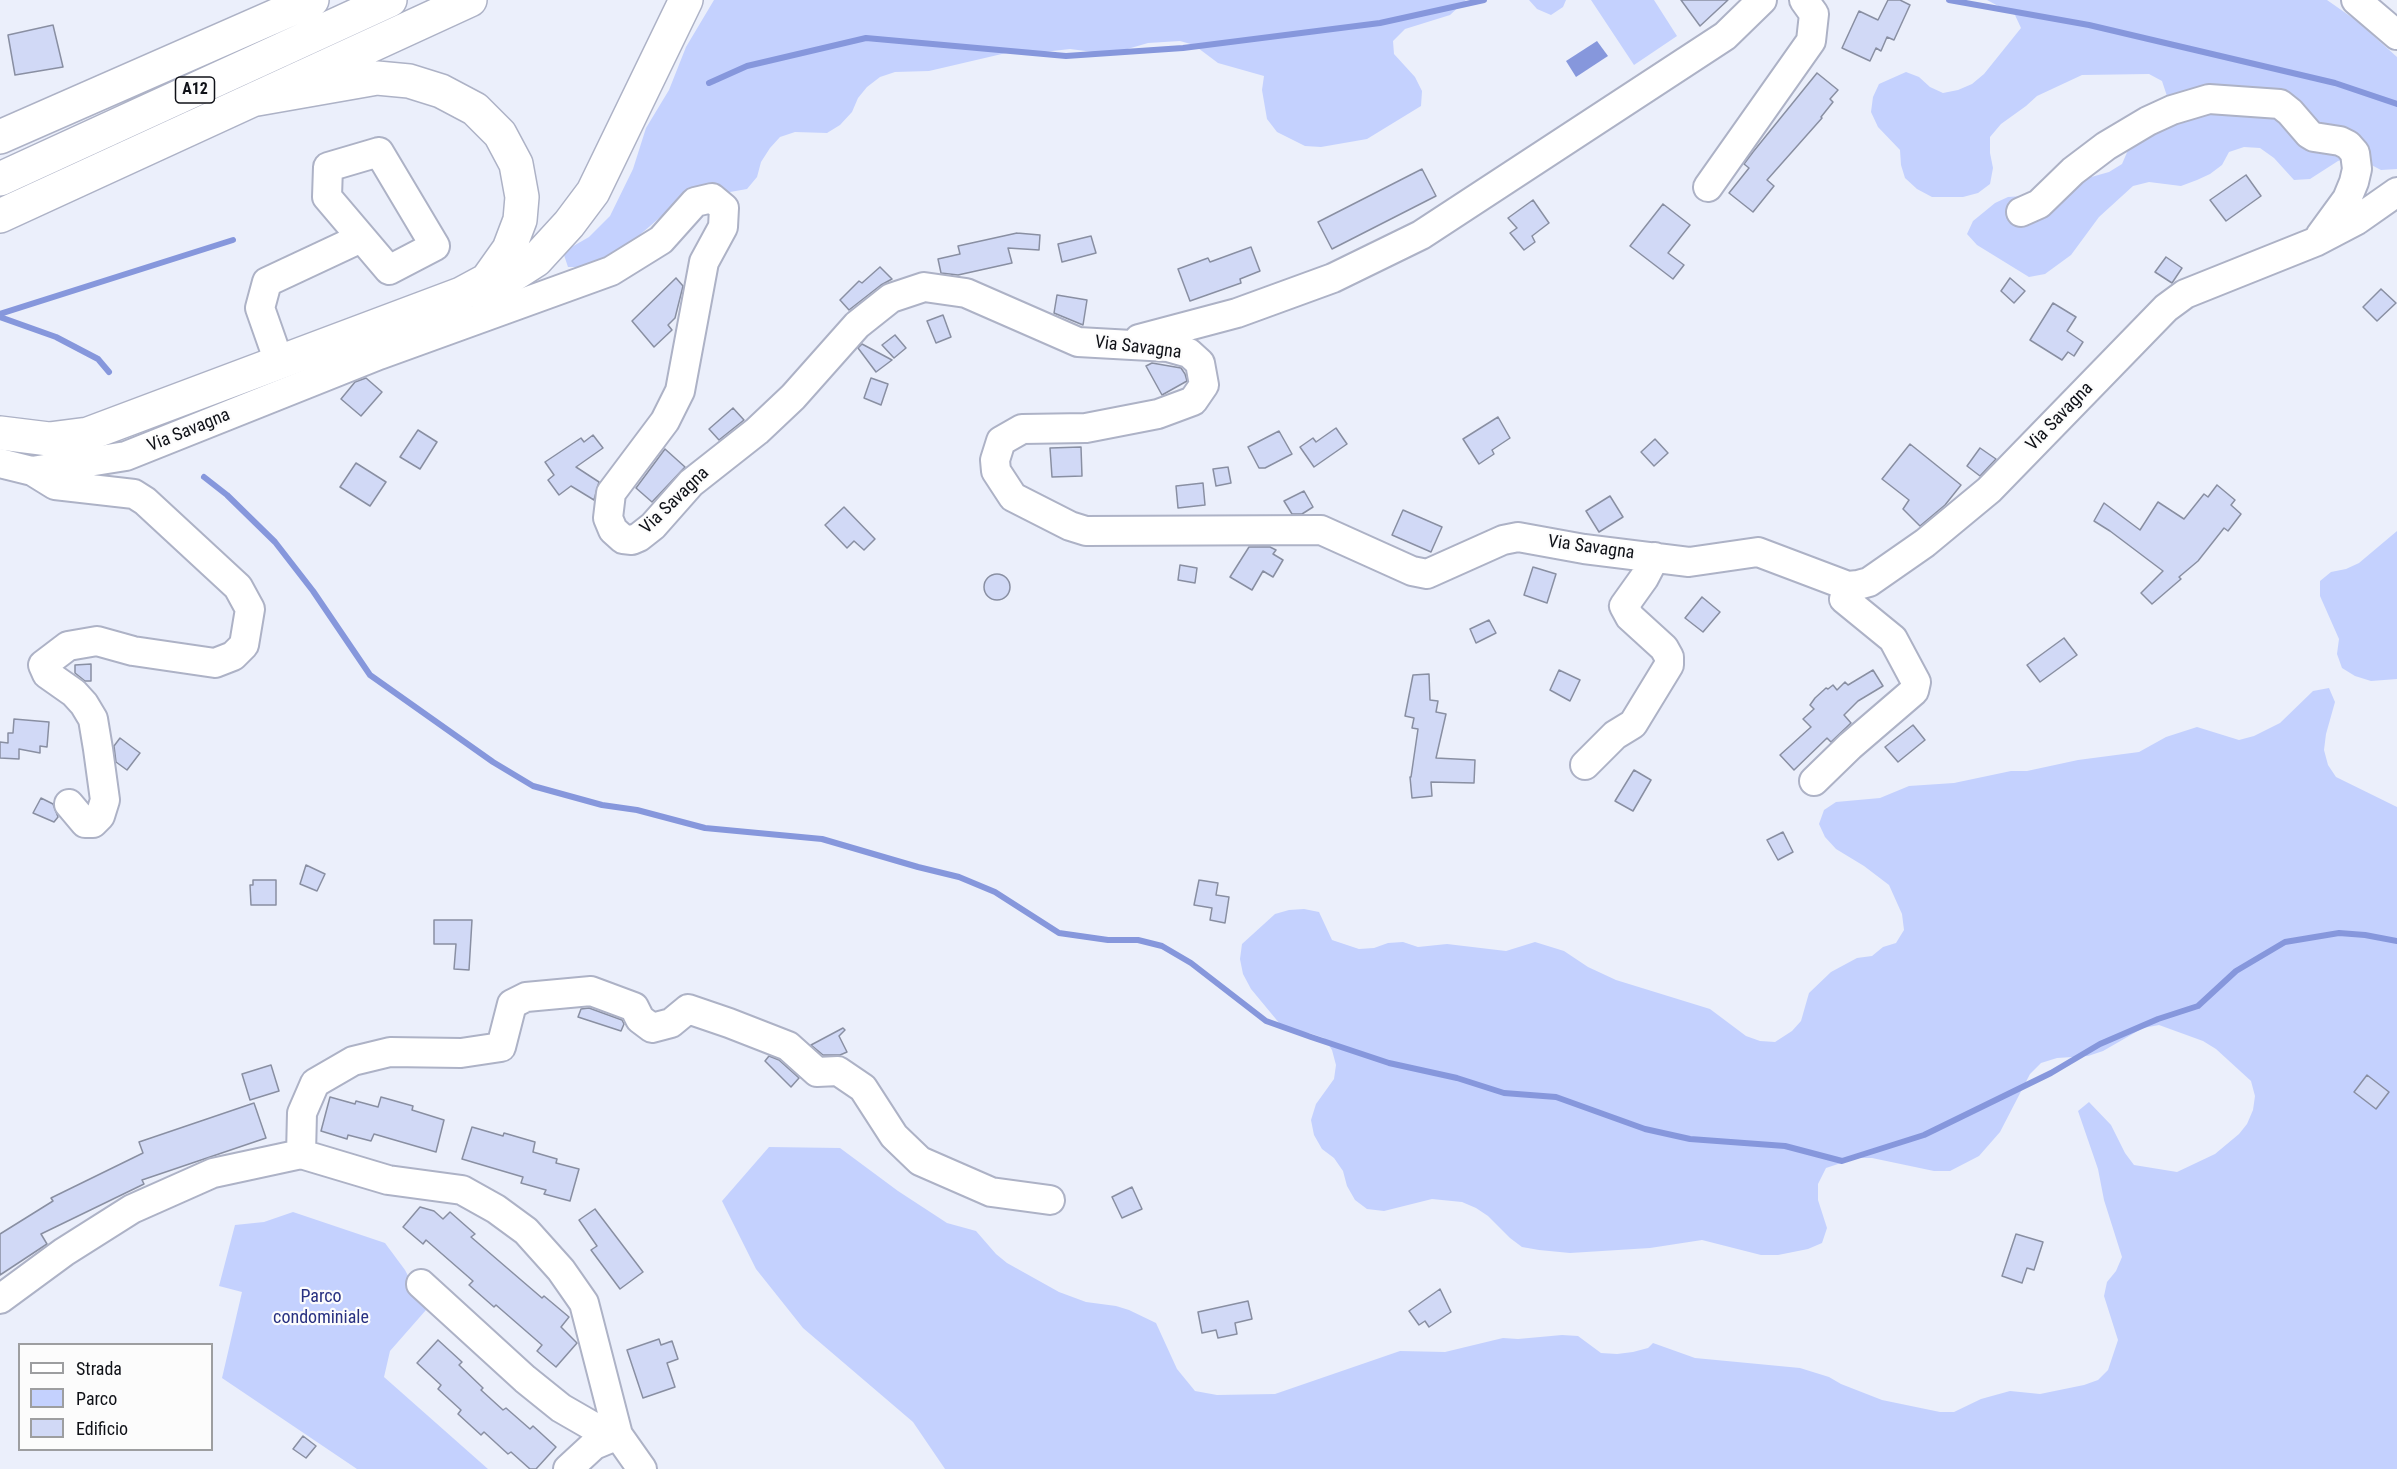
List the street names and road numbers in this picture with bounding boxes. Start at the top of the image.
road number: A12 [176,77,214,103]
street label: Via Savagna [1093,332,1183,364]
street label: Via Savagna [2022,378,2098,456]
street label: Via Savagna [145,405,233,457]
street label: Via Savagna [636,463,714,539]
street label: Via Savagna [1546,531,1636,565]

